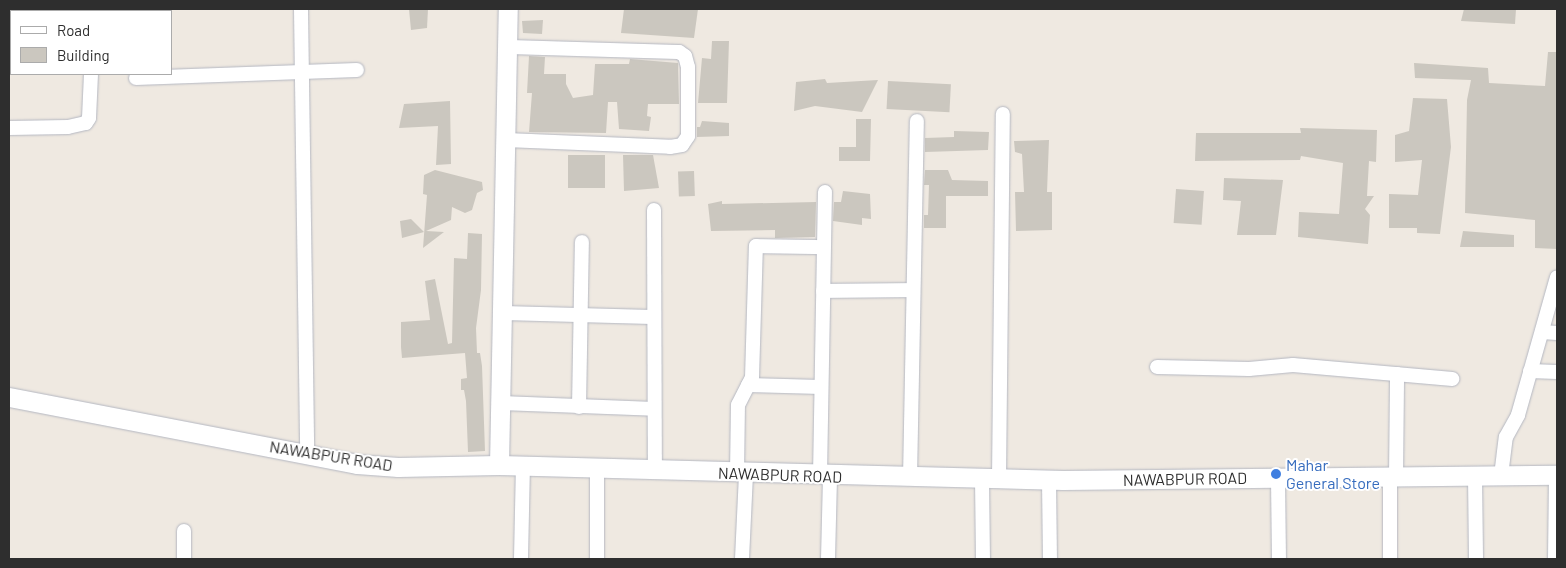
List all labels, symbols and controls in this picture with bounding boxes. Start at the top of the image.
legend [10,10,172,75]
text: Road [57,21,90,39]
text: Building [57,46,110,64]
street label: NAWABPUR ROAD [268,437,394,475]
place label: Mahar General Store [1286,455,1380,493]
street label: NAWABPUR ROAD [718,463,842,487]
street label: NAWABPUR ROAD [1123,468,1247,490]
marker: Mahar General Store [1270,468,1282,480]

